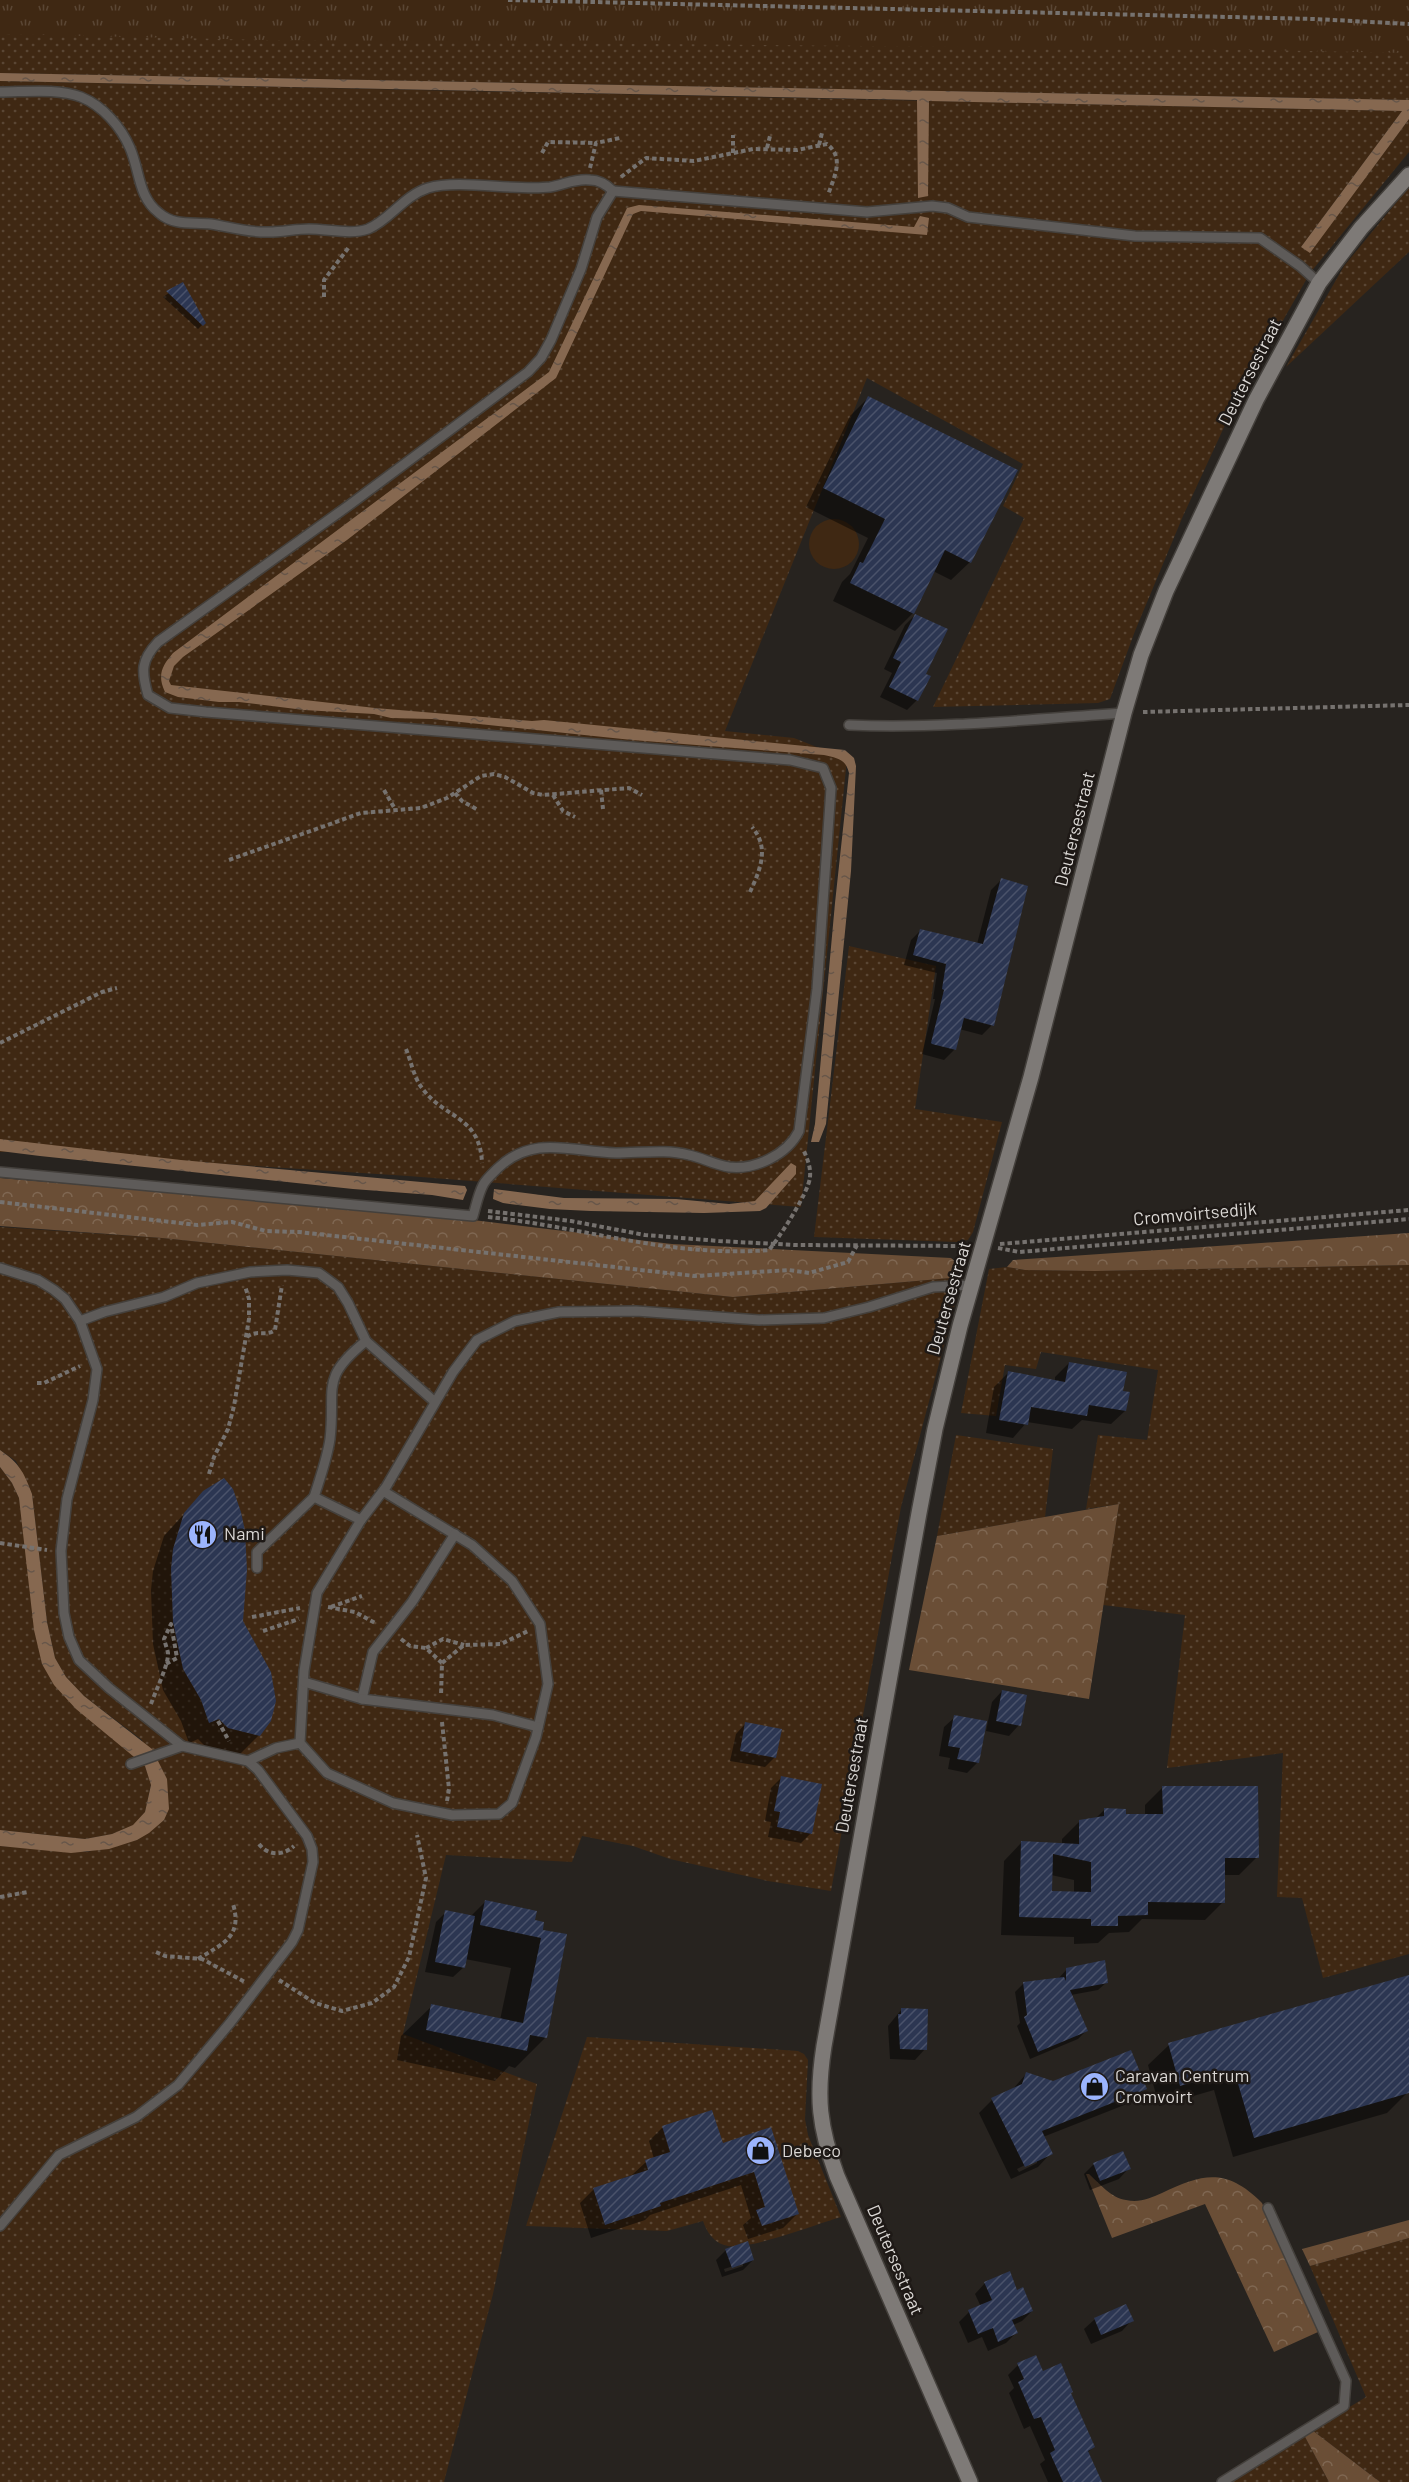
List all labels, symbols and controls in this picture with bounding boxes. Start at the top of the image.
street label: Deutersestraat [1213,314,1286,429]
street label: Deutersestraat [1049,769,1099,888]
street label: Cromvoirtsedijk [1132,1197,1258,1229]
street label: Deutersestraat [921,1238,975,1357]
restaurant icon: Nami [187,1518,219,1550]
place label: Nami [224,1522,265,1544]
street label: Deutersestraat [830,1715,872,1835]
place label: Caravan Centrum Cromvoirt [1115,2064,1249,2107]
shop icon: Caravan Centrum Cromvoirt [1078,2070,1110,2102]
shop icon: Debeco [745,2135,777,2167]
place label: Debeco [782,2139,841,2161]
street label: Deutersestraat [863,2201,929,2318]

